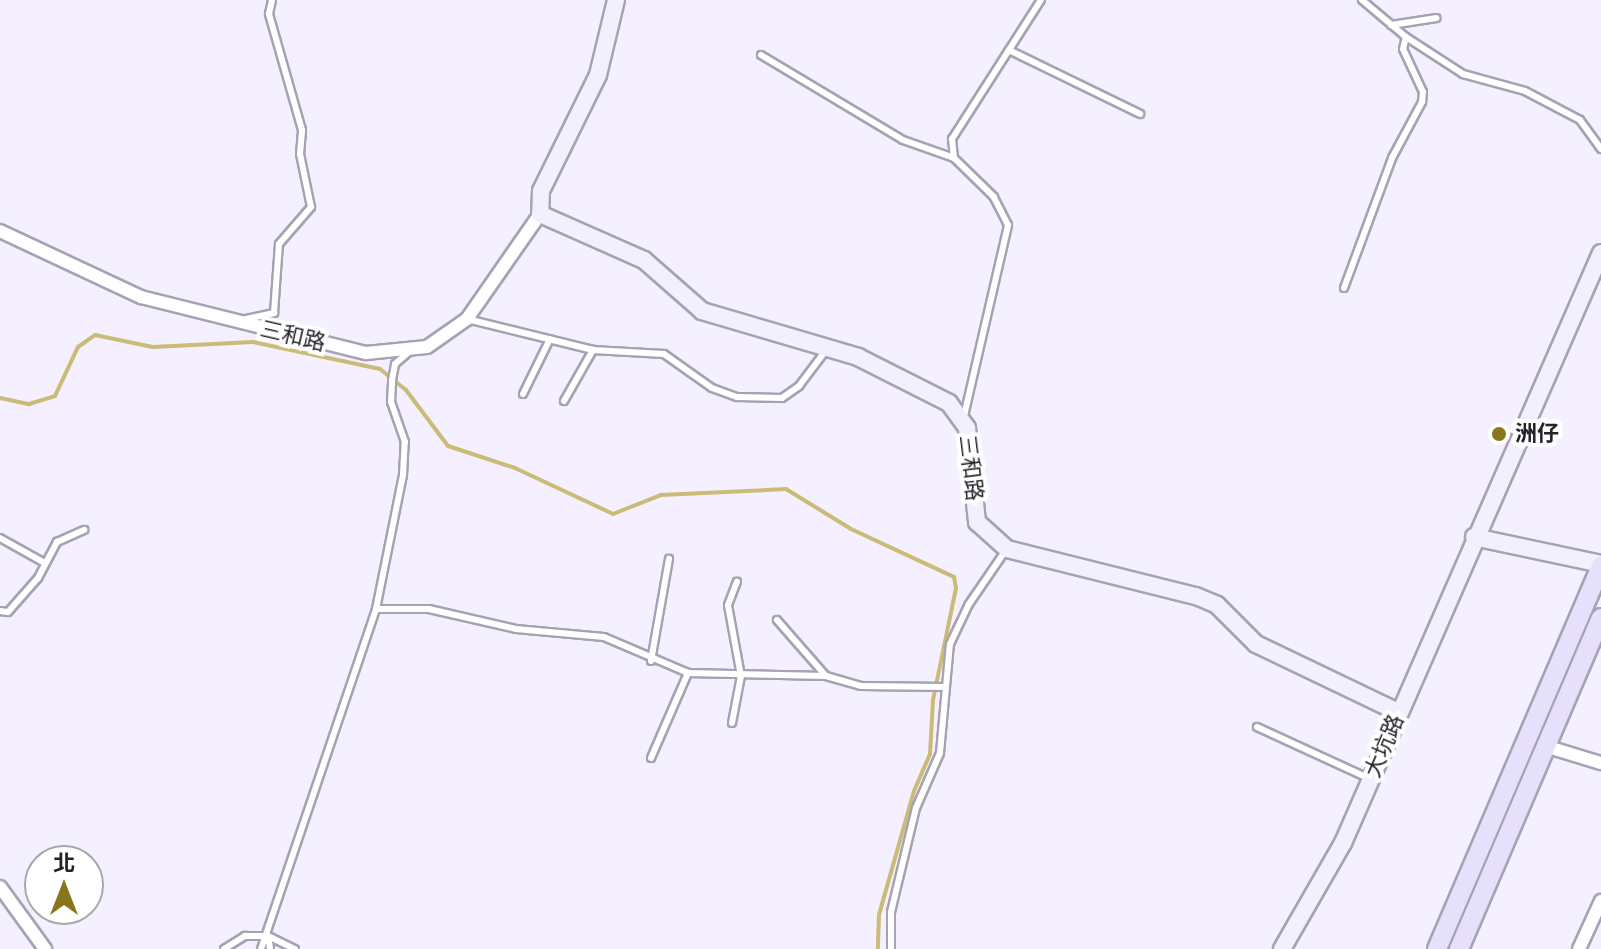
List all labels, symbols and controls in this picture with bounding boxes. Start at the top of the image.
street label: 三和路 [258,316,328,356]
place label: 洲仔 [1515,421,1559,447]
marker: 洲仔 [1490,425,1508,443]
street label: 三和路 [954,434,988,502]
street label: 大坑路 [1359,710,1409,782]
north arrow [24,845,104,925]
text: 北 [53,850,75,876]

